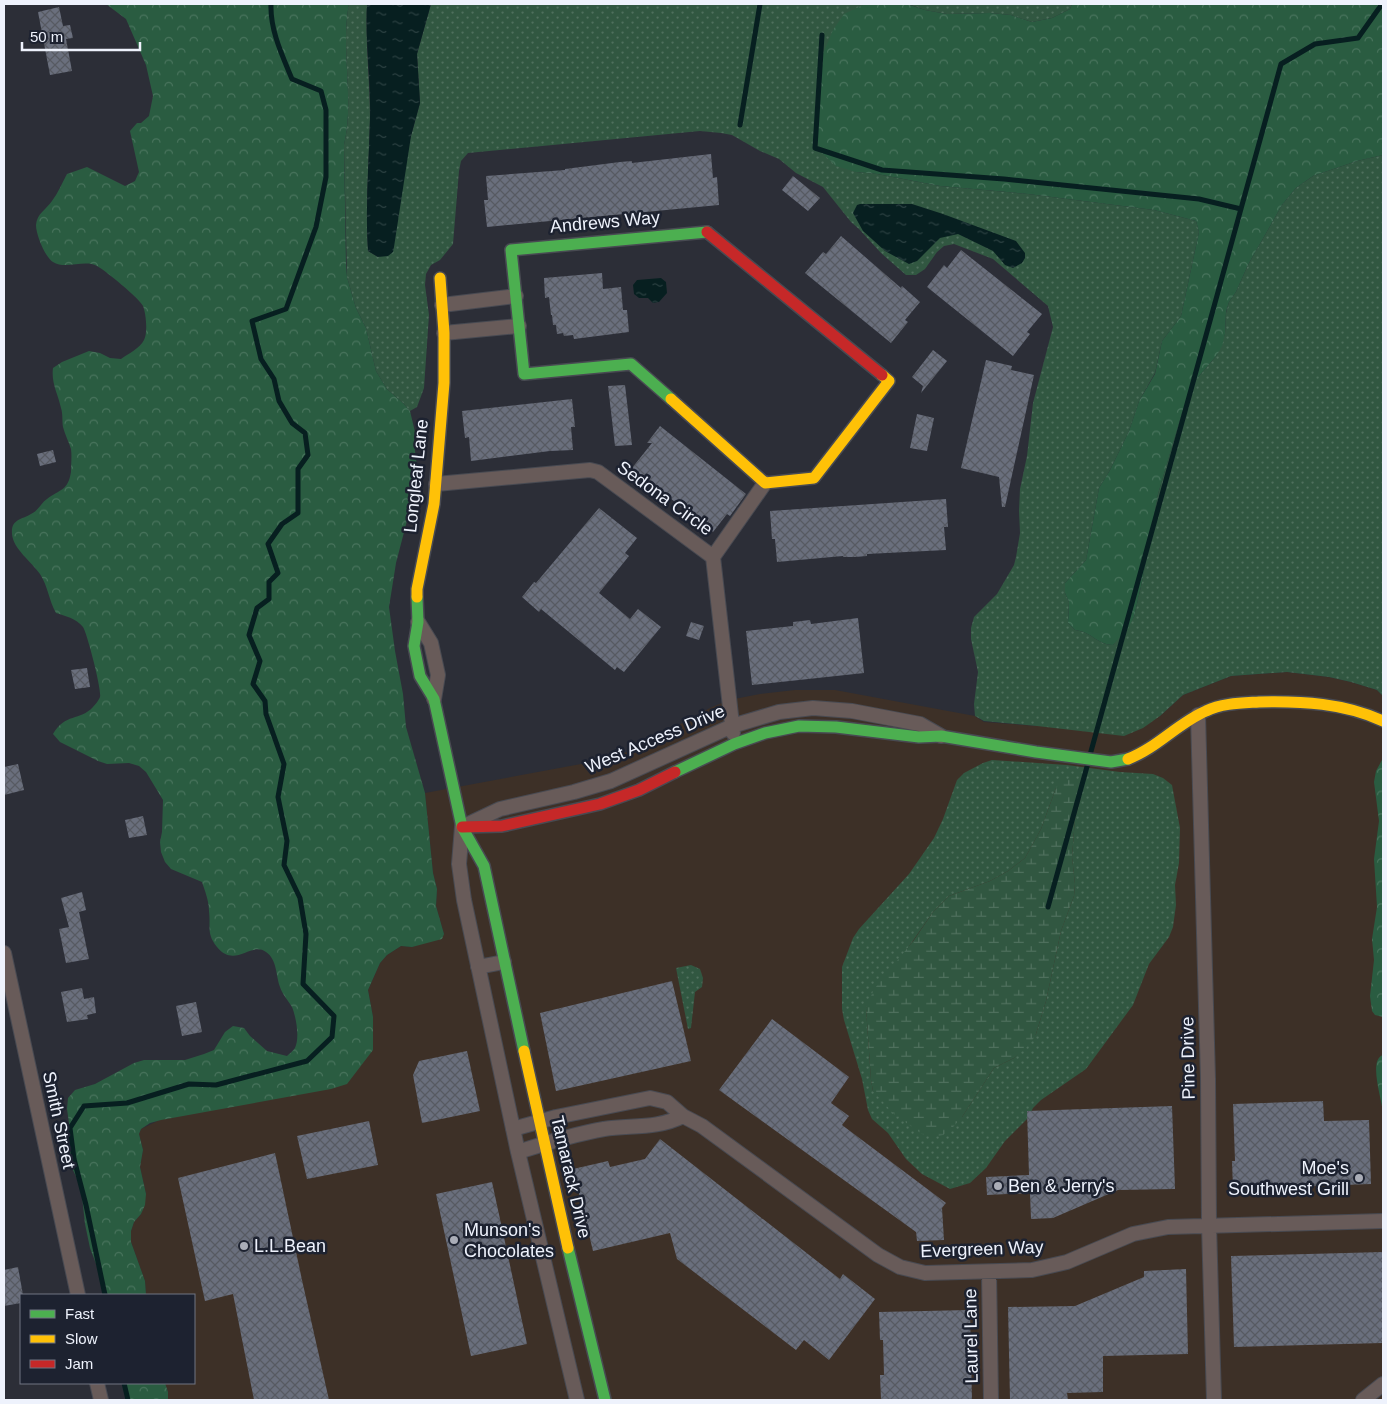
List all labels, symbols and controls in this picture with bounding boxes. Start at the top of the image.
scale bar [22,20,140,52]
text: 50 m [30,28,63,45]
street label: Andrews Way [549,207,661,237]
street label: Longleaf Lane [400,418,432,534]
street label: Sedona Circle [613,457,717,539]
street label: West Access Drive [582,701,728,777]
street label: Pine Drive [1177,1016,1199,1100]
street label: Smith Street [39,1069,79,1171]
street label: Tamarack Drive [547,1114,595,1240]
place label: Moe's Southwest Grill [1228,1158,1349,1199]
marker: Moe's Southwest Grill [1353,1172,1365,1184]
place label: Ben & Jerry's [1008,1176,1114,1196]
marker: Ben & Jerry's [992,1180,1004,1192]
place label: Munson's Chocolates [464,1220,554,1261]
marker: Munson's Chocolates [448,1234,460,1246]
place label: L.L.Bean [254,1236,326,1256]
street label: Evergreen Way [920,1237,1044,1261]
marker: L.L.Bean [238,1240,250,1252]
street label: Laurel Lane [960,1288,982,1384]
legend [20,1294,195,1384]
text: Fast [65,1305,95,1322]
text: Slow [65,1330,98,1347]
text: Jam [65,1355,93,1372]

